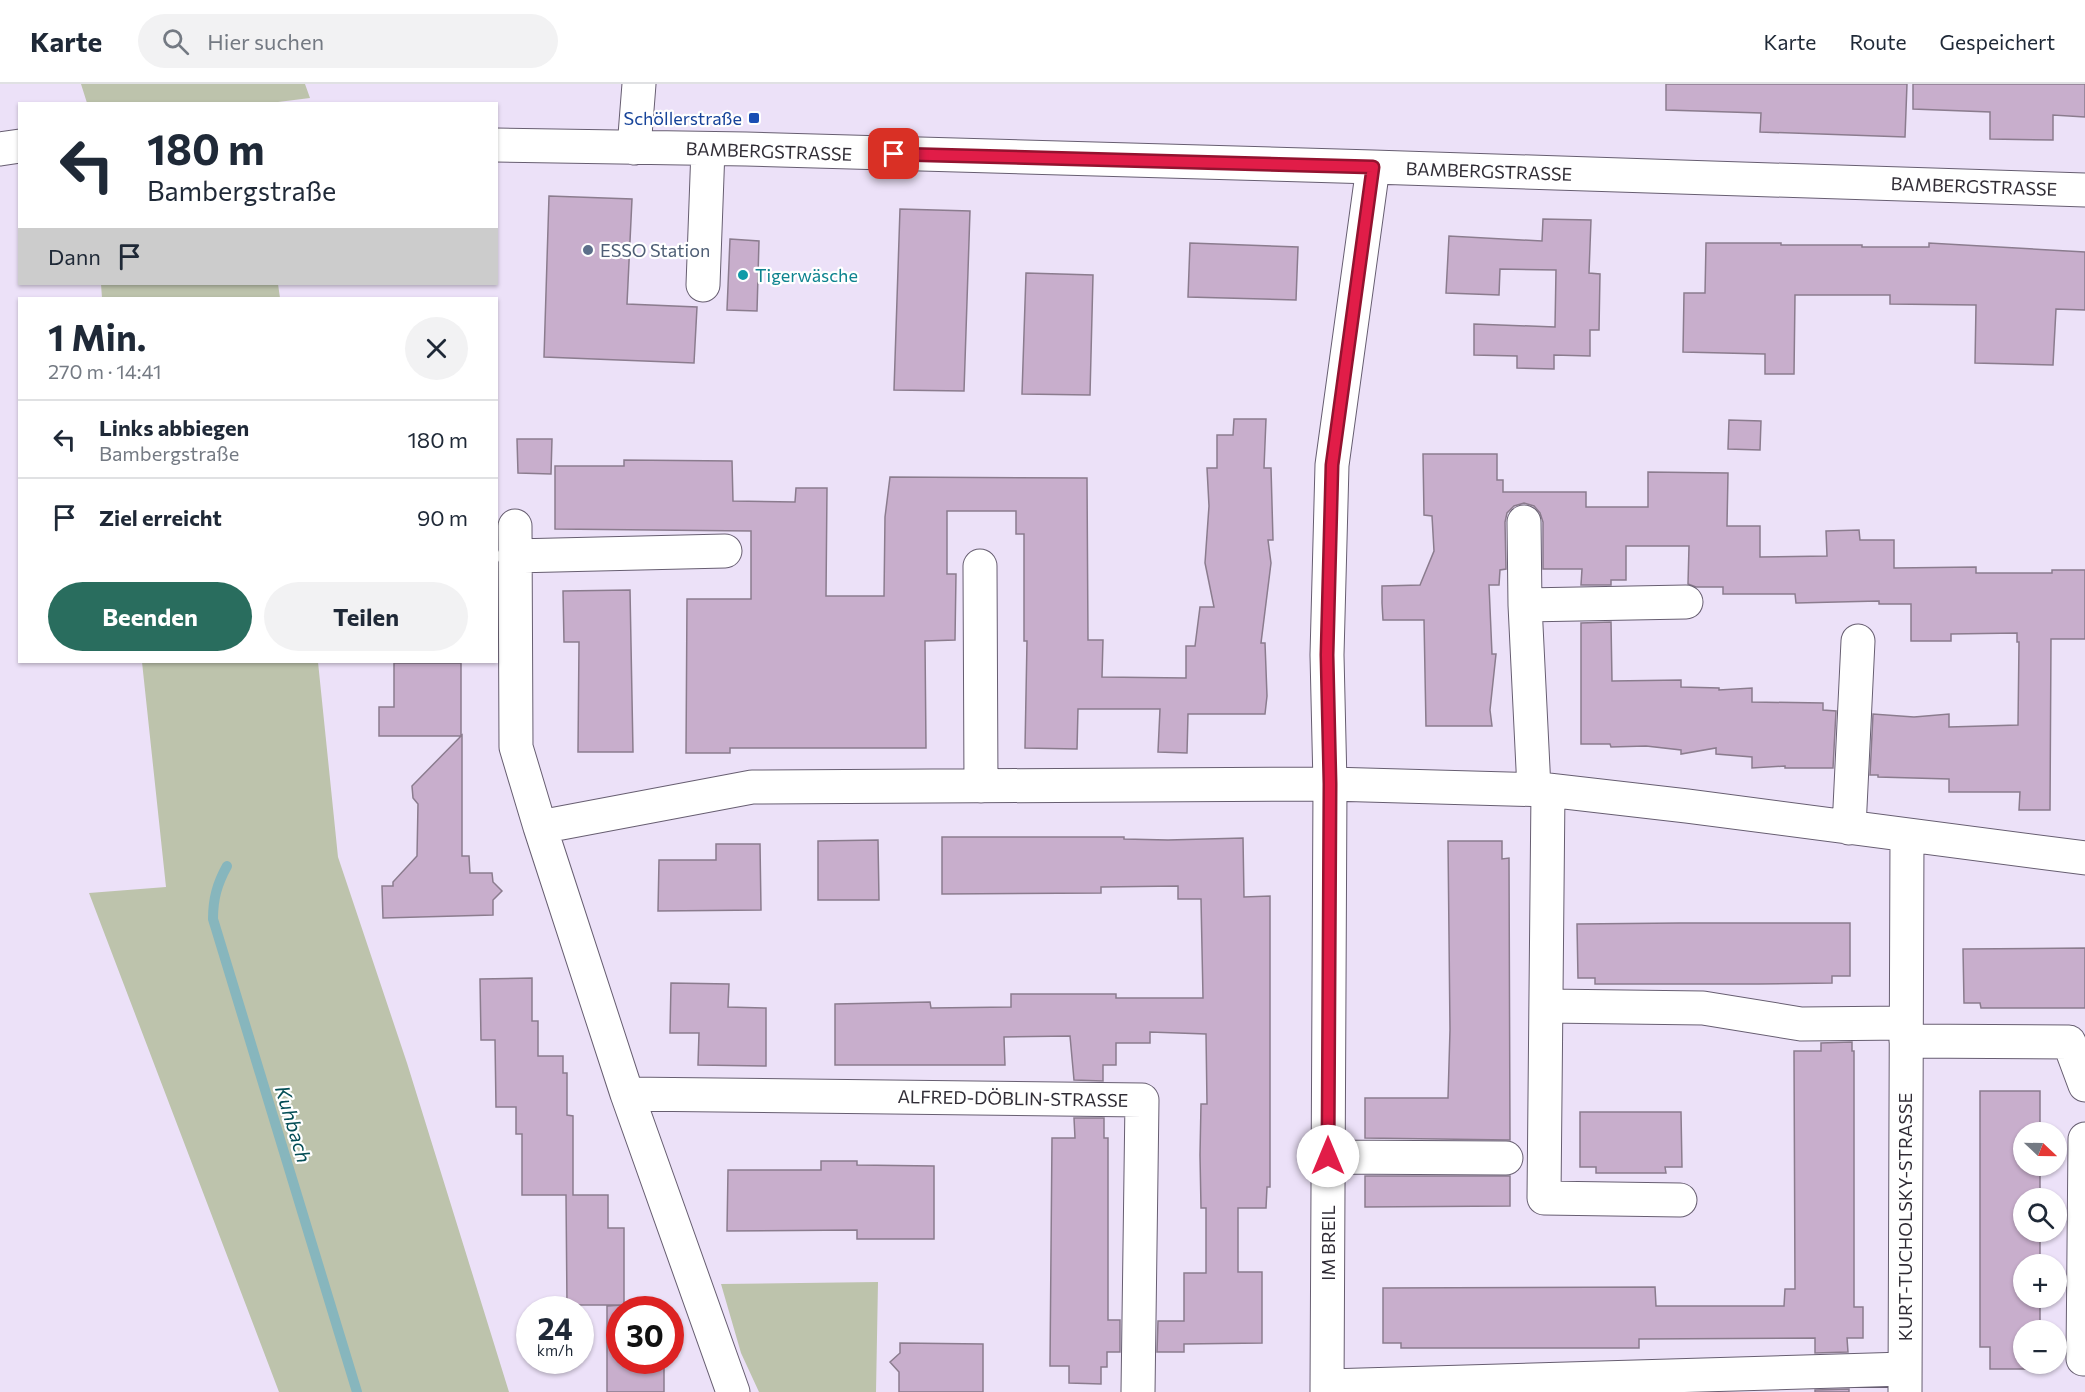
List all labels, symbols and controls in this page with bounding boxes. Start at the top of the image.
search box [138,14,558,68]
text: Karte [30,24,102,58]
icon: search [159,25,192,58]
text: Hier suchen [207,28,324,55]
text: Karte [1763,29,1816,54]
text: Route [1849,29,1907,54]
text: Gespeichert [1940,29,2055,54]
place label: Schöllerstraße [624,107,742,129]
marker: Schöllerstraße [747,111,761,125]
text: 180 m [147,122,265,174]
icon: left [48,126,126,204]
pin [868,128,919,179]
street label: BAMBERGSTRASSE [685,137,853,165]
icon: arrive [877,137,910,170]
street label: BAMBERGSTRASSE [1405,157,1573,185]
street label: BAMBERGSTRASSE [1890,172,2058,200]
text: Bambergstraße [147,174,336,207]
place label: ESSO Station [600,239,710,261]
icon: arrive [113,240,146,273]
text: Dann [48,243,101,270]
marker: ESSO Station [581,243,595,257]
place label: Tigerwäsche [755,264,858,286]
marker: Tigerwäsche [736,268,750,282]
text: 1 Min. [48,314,146,358]
button: close [405,317,468,380]
text: 270 m · 14:41 [48,359,161,383]
text: Links abbiegen [99,414,249,441]
icon: left [48,423,81,456]
text: 180 m [407,426,468,453]
text: Bambergstraße [99,441,239,465]
icon: arrive [48,501,81,534]
text: Ziel erreicht [99,504,222,531]
text: 90 m [417,504,468,531]
button: Beenden [48,582,252,651]
button: Teilen [264,582,468,651]
water label: Kuhbach [271,1083,317,1165]
street label: ALFRED-DÖBLIN-STRASSE [897,1085,1129,1111]
street label: KURT-TUCHOLSKY-STRASSE [1894,1093,1916,1341]
north arrow [2013,1122,2067,1176]
map controls [2013,1122,2067,1374]
position arrow [1296,1124,1360,1188]
button: search [2013,1188,2067,1242]
street label: IM BREIL [1317,1205,1339,1281]
button: + [2013,1254,2067,1308]
speed limit sign: 30 [606,1296,684,1374]
text: 24 [537,1309,573,1346]
button: − [2013,1320,2067,1374]
text: km/h [537,1341,573,1359]

